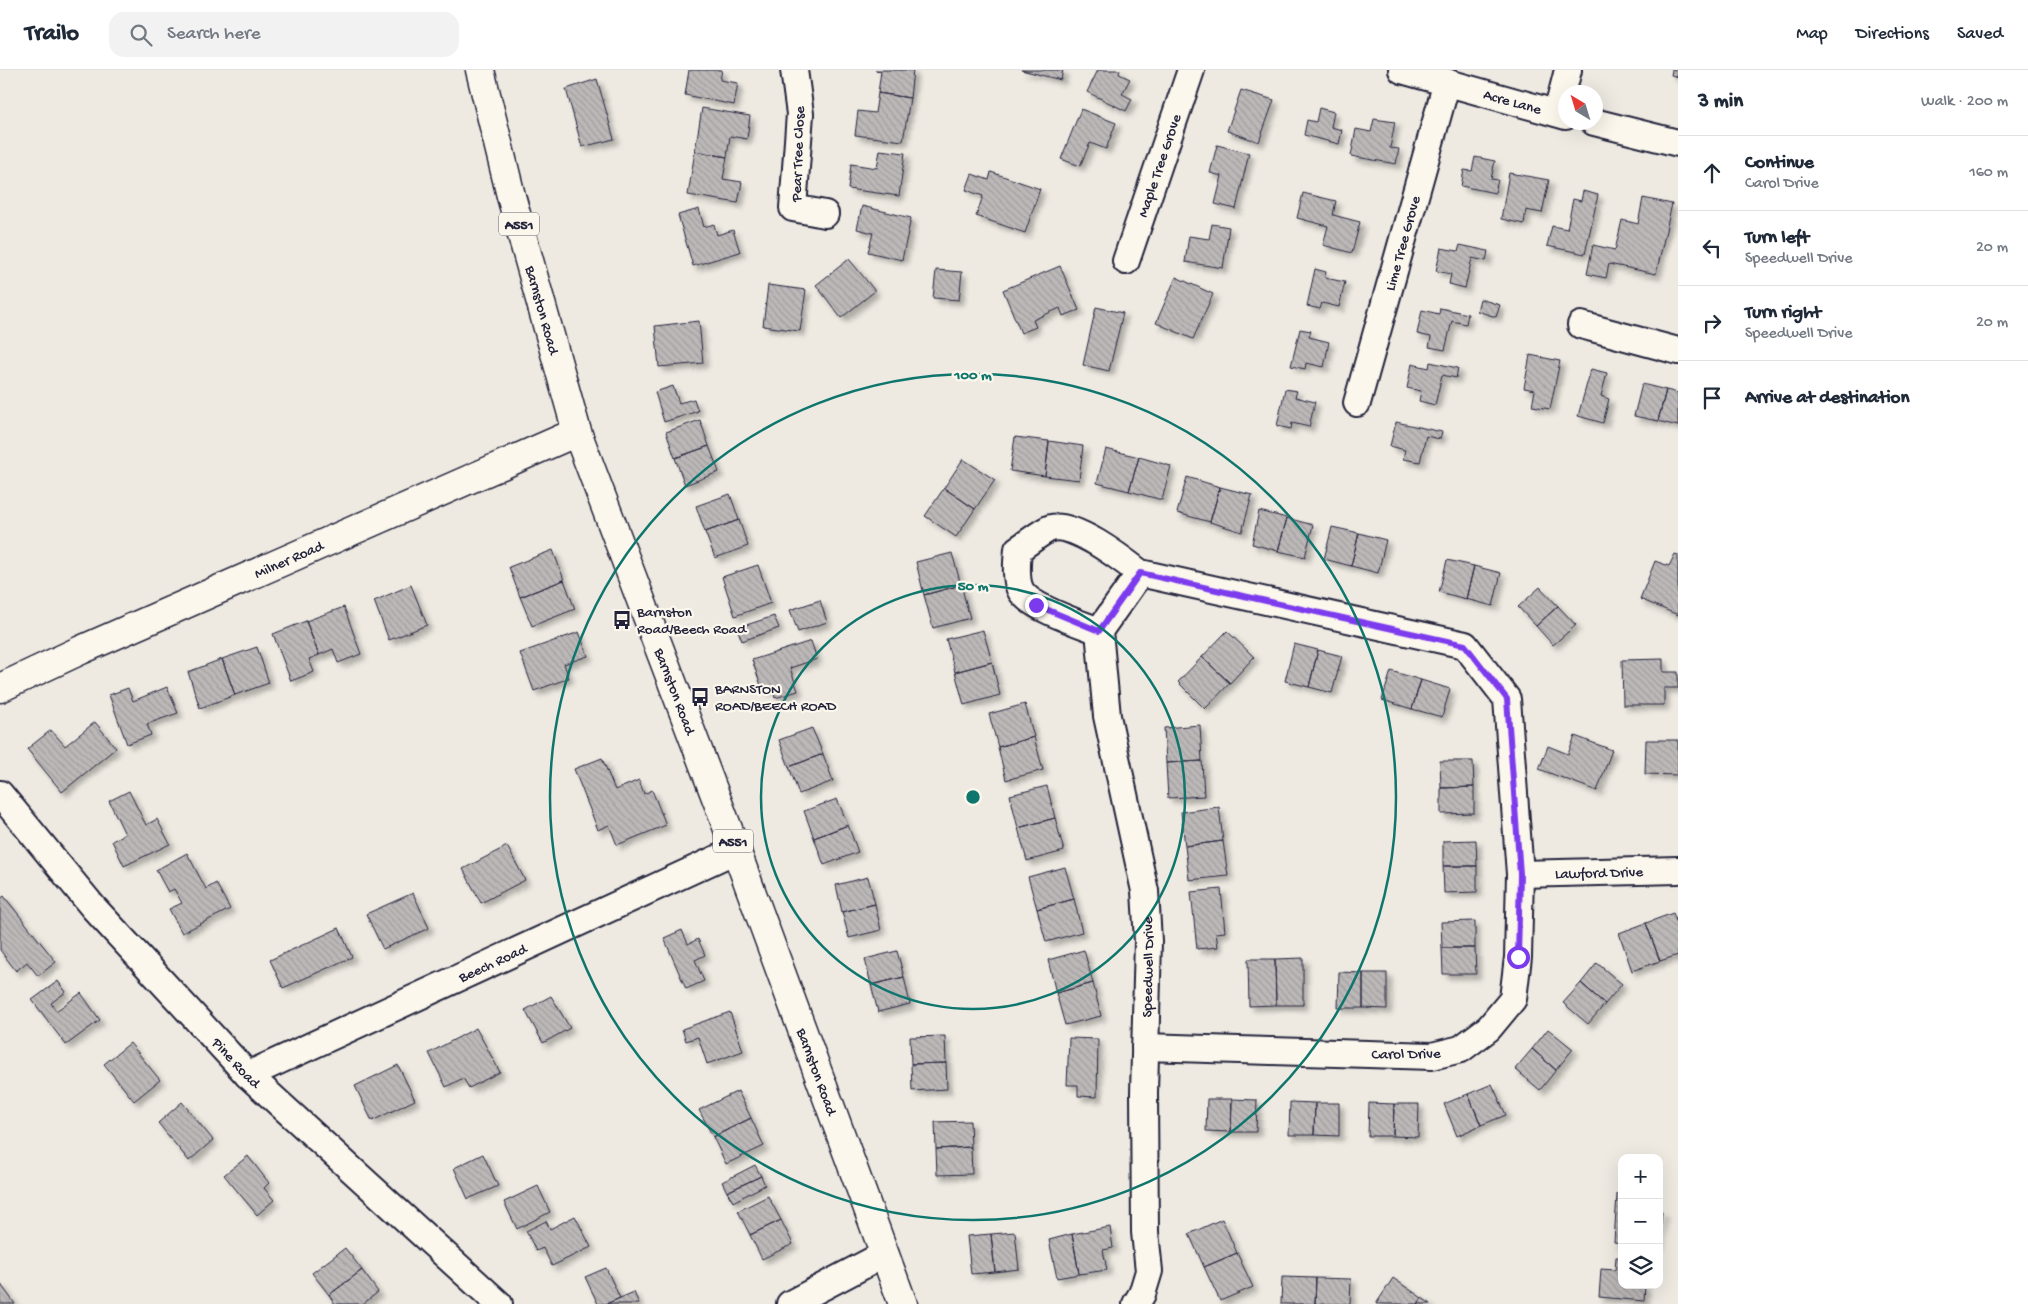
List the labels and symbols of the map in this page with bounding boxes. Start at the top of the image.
north arrow [1558,85,1603,130]
street label: Acre Lane [1481,86,1543,120]
street label: Pear Tree Close [788,106,810,203]
street label: Maple Tree Grove [1135,112,1186,220]
street label: Lime Tree Grove [1382,194,1426,293]
road number: A551 [499,212,539,236]
street label: Barnston Road [520,263,562,358]
text: 100 m [953,367,992,385]
street label: Milner Road [252,537,328,584]
text: 50 m [958,578,989,596]
route end [1025,594,1048,617]
place label: Barnston Road/Beech Road [636,604,747,639]
bus stop icon: Barnston Road/Beech Road [611,609,633,631]
street label: Barnston Road [649,645,699,739]
place label: BARNSTON ROAD/BEECH ROAD [714,681,836,716]
bus stop icon: BARNSTON ROAD/BEECH ROAD [689,686,711,708]
centre of rings [964,788,982,806]
road number: A551 [713,829,753,852]
street label: Lawford Drive [1555,864,1644,884]
street label: Speedwell Drive [1139,916,1159,1018]
street label: Beech Road [455,940,531,988]
route start [1507,946,1530,969]
street label: Barnston Road [791,1025,840,1119]
street label: Pine Road [206,1034,264,1094]
street label: Carol Drive [1371,1045,1441,1065]

